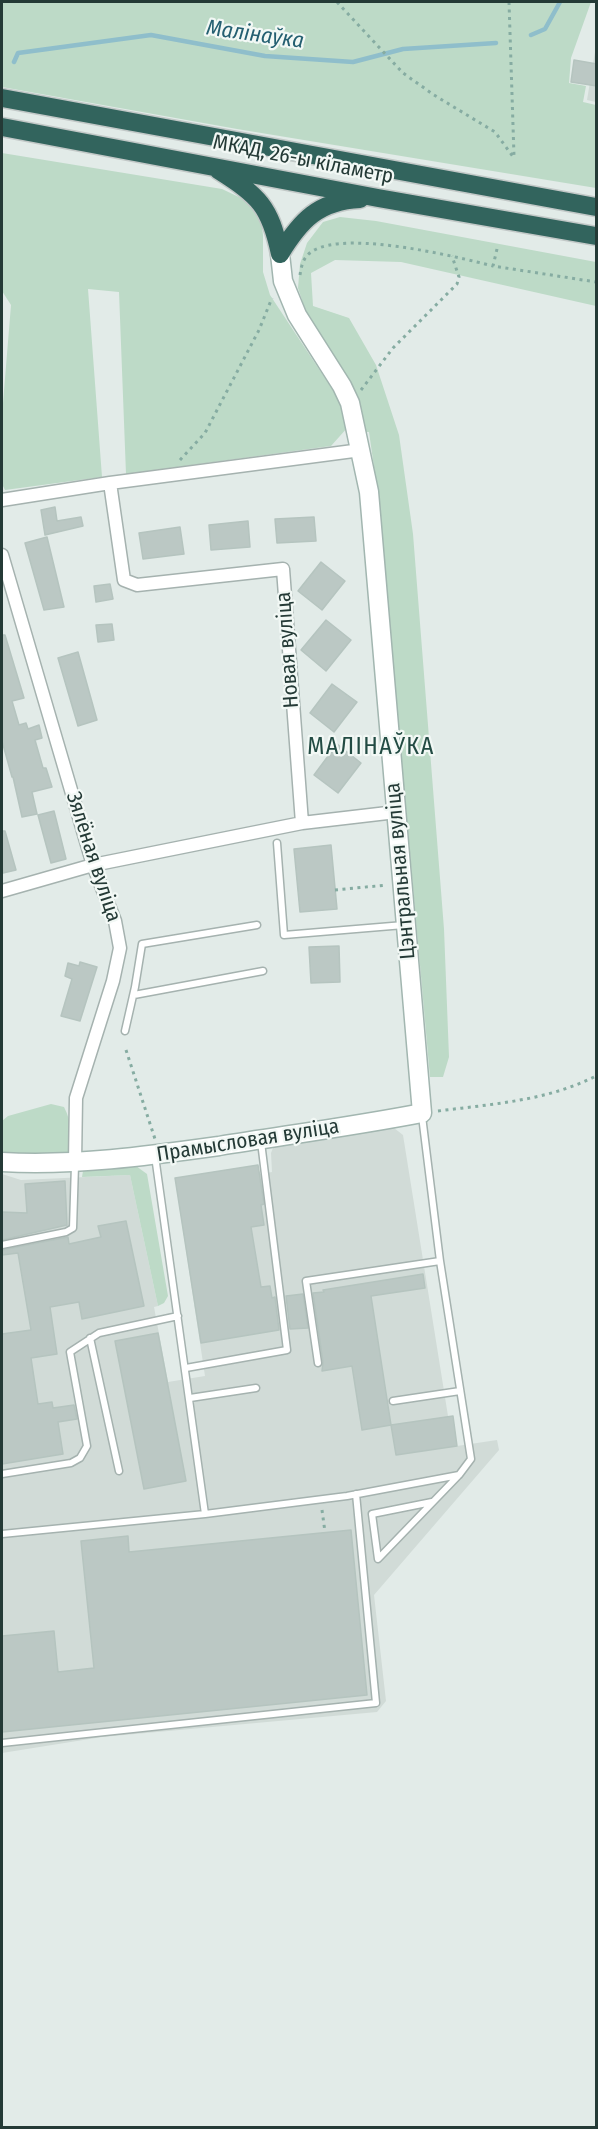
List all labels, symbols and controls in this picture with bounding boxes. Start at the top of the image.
water label: Малінаўка [204,15,306,55]
street label: МКАД, 26-ы кіламетр [211,130,395,190]
street label: Новая вуліца [271,591,305,709]
district label: МАЛІНАЎКА [307,733,435,761]
street label: Цэнтральная вуліца [381,782,421,960]
street label: Зялёная вуліца [60,789,126,925]
street label: Прамысловая вуліца [155,1114,341,1168]

